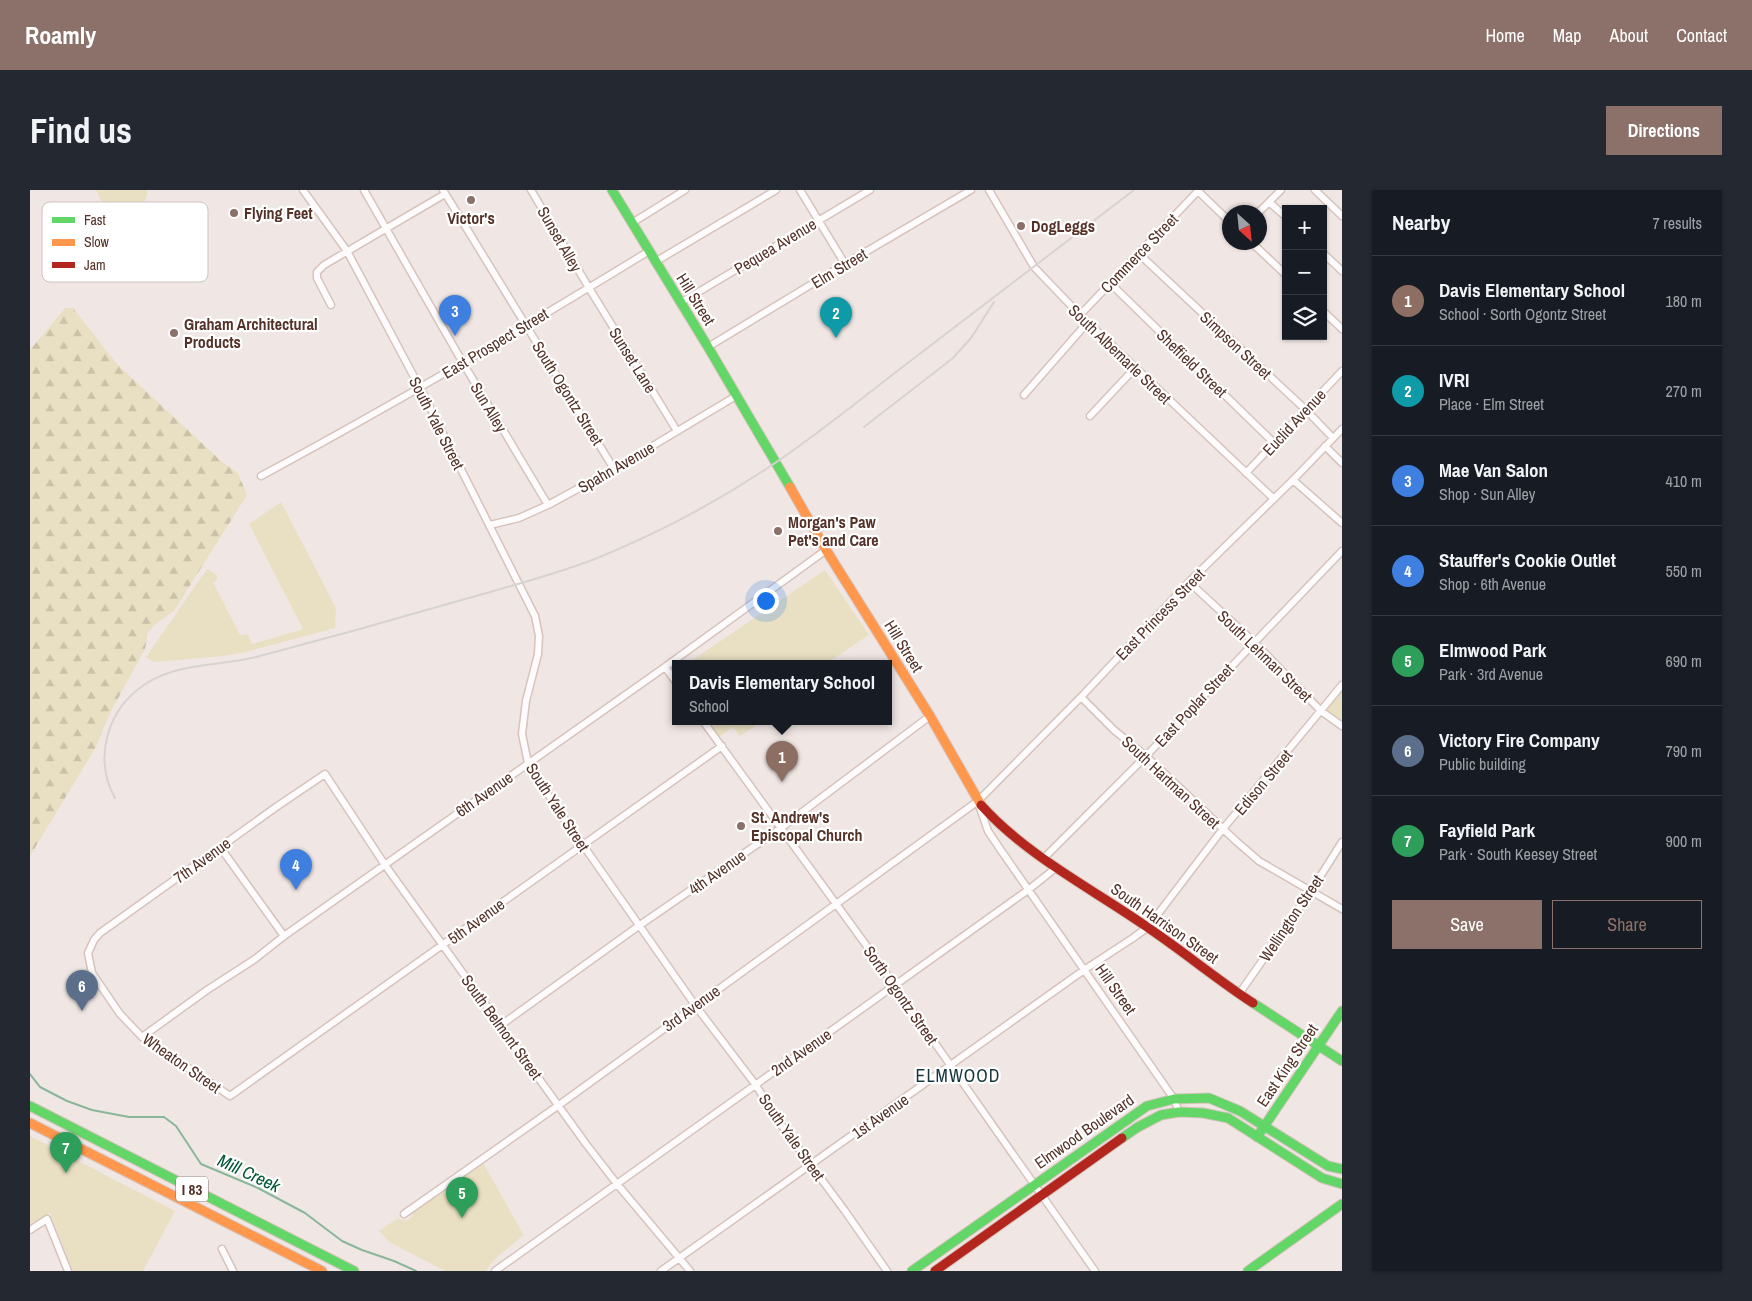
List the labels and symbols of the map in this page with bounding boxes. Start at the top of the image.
marker: Victor's [465,194,477,206]
legend [42,202,208,282]
place label: Flying Feet [244,202,313,224]
street label: Sunset Alley [532,202,588,276]
north arrow [1222,205,1267,250]
marker: Flying Feet [228,207,240,219]
place label: Victor's [447,207,495,229]
street label: Commerce Street [1095,208,1183,298]
text: Fast [84,211,106,229]
street label: Pequea Avenue [730,213,820,279]
place label: DogLeggs [1031,215,1095,237]
marker: DogLeggs [1015,220,1027,232]
text: Slow [84,233,110,251]
street label: Elm Street [807,243,871,293]
text: Jam [84,256,106,274]
street label: Hill Street [671,269,721,330]
pin: 3 [439,295,471,336]
pin: 2 [820,297,852,338]
street label: South Albemarle Street [1064,299,1176,409]
street label: East Prospect Street [438,302,553,383]
street label: Simpson Street [1195,306,1277,384]
place label: Graham Architectural Products [184,313,318,353]
street label: Sunset Lane [604,323,662,397]
street label: Sheffield Street [1152,324,1232,402]
marker: Graham Architectural Products [168,327,180,339]
street label: South Ogontz Street [527,337,609,450]
street label: South Yale Street [404,373,470,474]
street label: Sun Alley [465,378,513,436]
street label: Euclid Avenue [1257,384,1331,460]
street label: Spahn Avenue [574,436,658,498]
place label: Morgan's Paw Pet's and Care [788,511,879,551]
marker: Morgan's Paw Pet's and Care [772,525,784,537]
street label: East Princess Street [1111,563,1210,665]
your location [753,588,779,614]
street label: South Lehman Street [1213,605,1317,707]
street label: Hill Street [879,616,929,677]
street label: East Poplar Street [1150,658,1239,751]
street label: South Hartman Street [1117,731,1225,834]
pin: 1 [766,741,798,782]
street label: Edison Street [1229,744,1297,820]
street label: South Yale Street [521,758,595,856]
street label: 6th Avenue [451,766,517,822]
place label: St. Andrew's Episcopal Church [751,806,863,846]
marker: St. Andrew's Episcopal Church [735,820,747,832]
street label: 7th Avenue [169,832,235,888]
street label: 4th Avenue [684,844,750,900]
pin: 4 [280,849,312,890]
street label: Wellington Street [1254,870,1328,966]
street label: South Harrison Street [1107,878,1224,969]
street label: 5th Avenue [443,893,509,949]
street label: Sorth Ogontz Street [859,941,943,1049]
street label: Hill Street [1090,959,1142,1019]
pin: 6 [66,970,98,1011]
street label: South Belmont Street [456,970,548,1084]
street label: 3rd Avenue [658,980,724,1036]
street label: East King Street [1251,1019,1323,1111]
street label: 2nd Avenue [766,1023,836,1081]
street label: Wheaton Street [138,1028,226,1098]
district label: ELMWOOD [916,1063,1000,1088]
street label: 1st Avenue [847,1088,913,1144]
street label: South Yale Street [754,1089,830,1185]
street label: Elmwood Boulevard [1030,1089,1138,1173]
pin: 7 [50,1132,82,1173]
water label: Mill Creek [214,1148,285,1199]
road number: I 83 [176,1176,208,1202]
pin: 5 [446,1177,478,1218]

